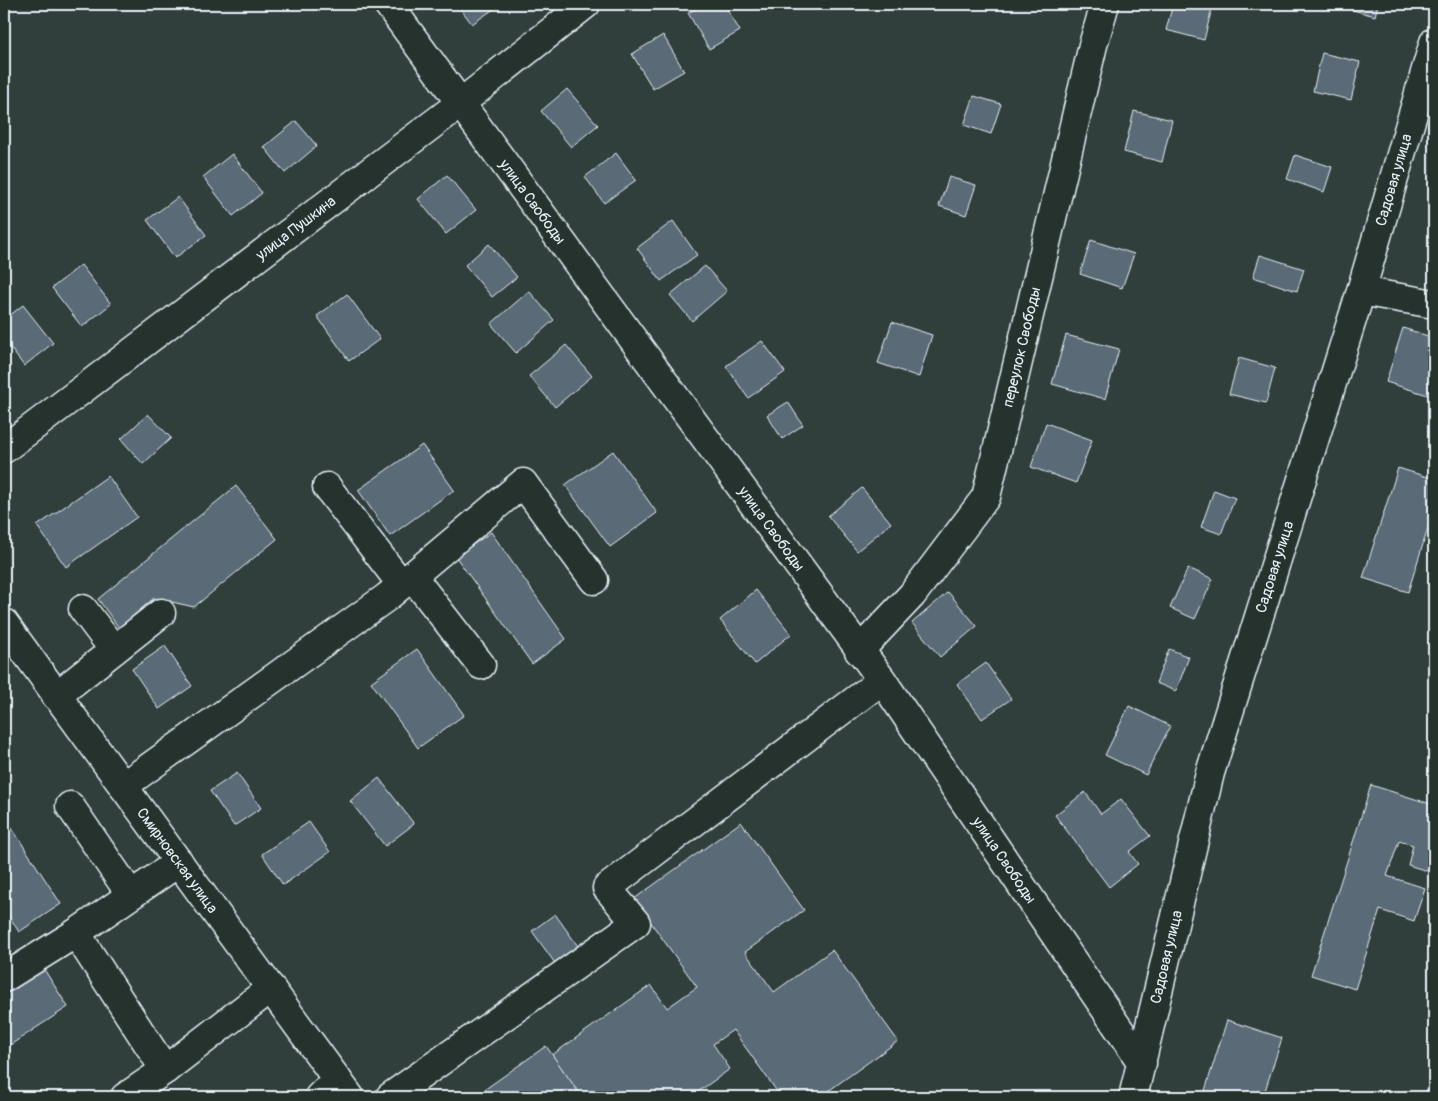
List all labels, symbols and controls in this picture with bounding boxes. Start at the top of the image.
street label: Садовая улица [1372,131,1417,228]
street label: улица Свободы [494,155,570,248]
street label: улица Пушкина [251,192,340,265]
street label: переулок Свободы [999,285,1045,409]
street label: улица Свободы [733,482,808,575]
street label: Садовая улица [1252,519,1298,615]
street label: Смирновская улица [132,804,222,917]
street label: улица Свободы [967,813,1040,907]
street label: Садовая улица [1147,908,1187,1006]

